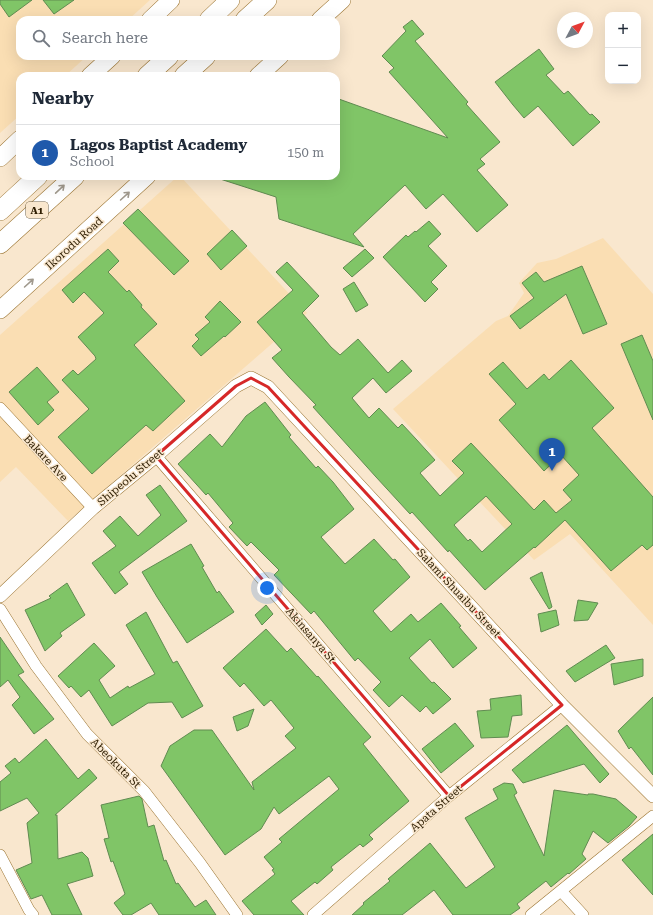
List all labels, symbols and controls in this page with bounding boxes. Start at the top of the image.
north arrow [557,12,593,48]
map controls [605,12,641,84]
button: + [605,12,641,48]
search box [16,16,340,60]
icon: search [30,27,52,49]
text: Search here [62,29,148,47]
button: − [605,48,641,84]
text: Nearby [32,88,94,108]
text: Lagos Baptist Academy [70,136,247,154]
text: 1 [41,145,49,160]
text: 150 m [287,145,324,160]
text: School [70,154,114,169]
one-way arrow [55,185,65,194]
one-way arrow [120,191,130,201]
road number: A1 [26,202,48,218]
street label: Ikorodu Road [43,214,106,272]
one-way arrow [24,279,34,288]
street label: Bakare Ave [21,432,70,484]
pin: 1 [539,438,565,471]
street label: Shipeolu Street [95,446,166,509]
street label: Salami Shuaibu Street [414,546,503,641]
your location [257,578,277,598]
street label: Akinsanya St [283,605,338,666]
street label: Abeokuta St [88,736,143,791]
street label: Apata Street [408,782,465,835]

